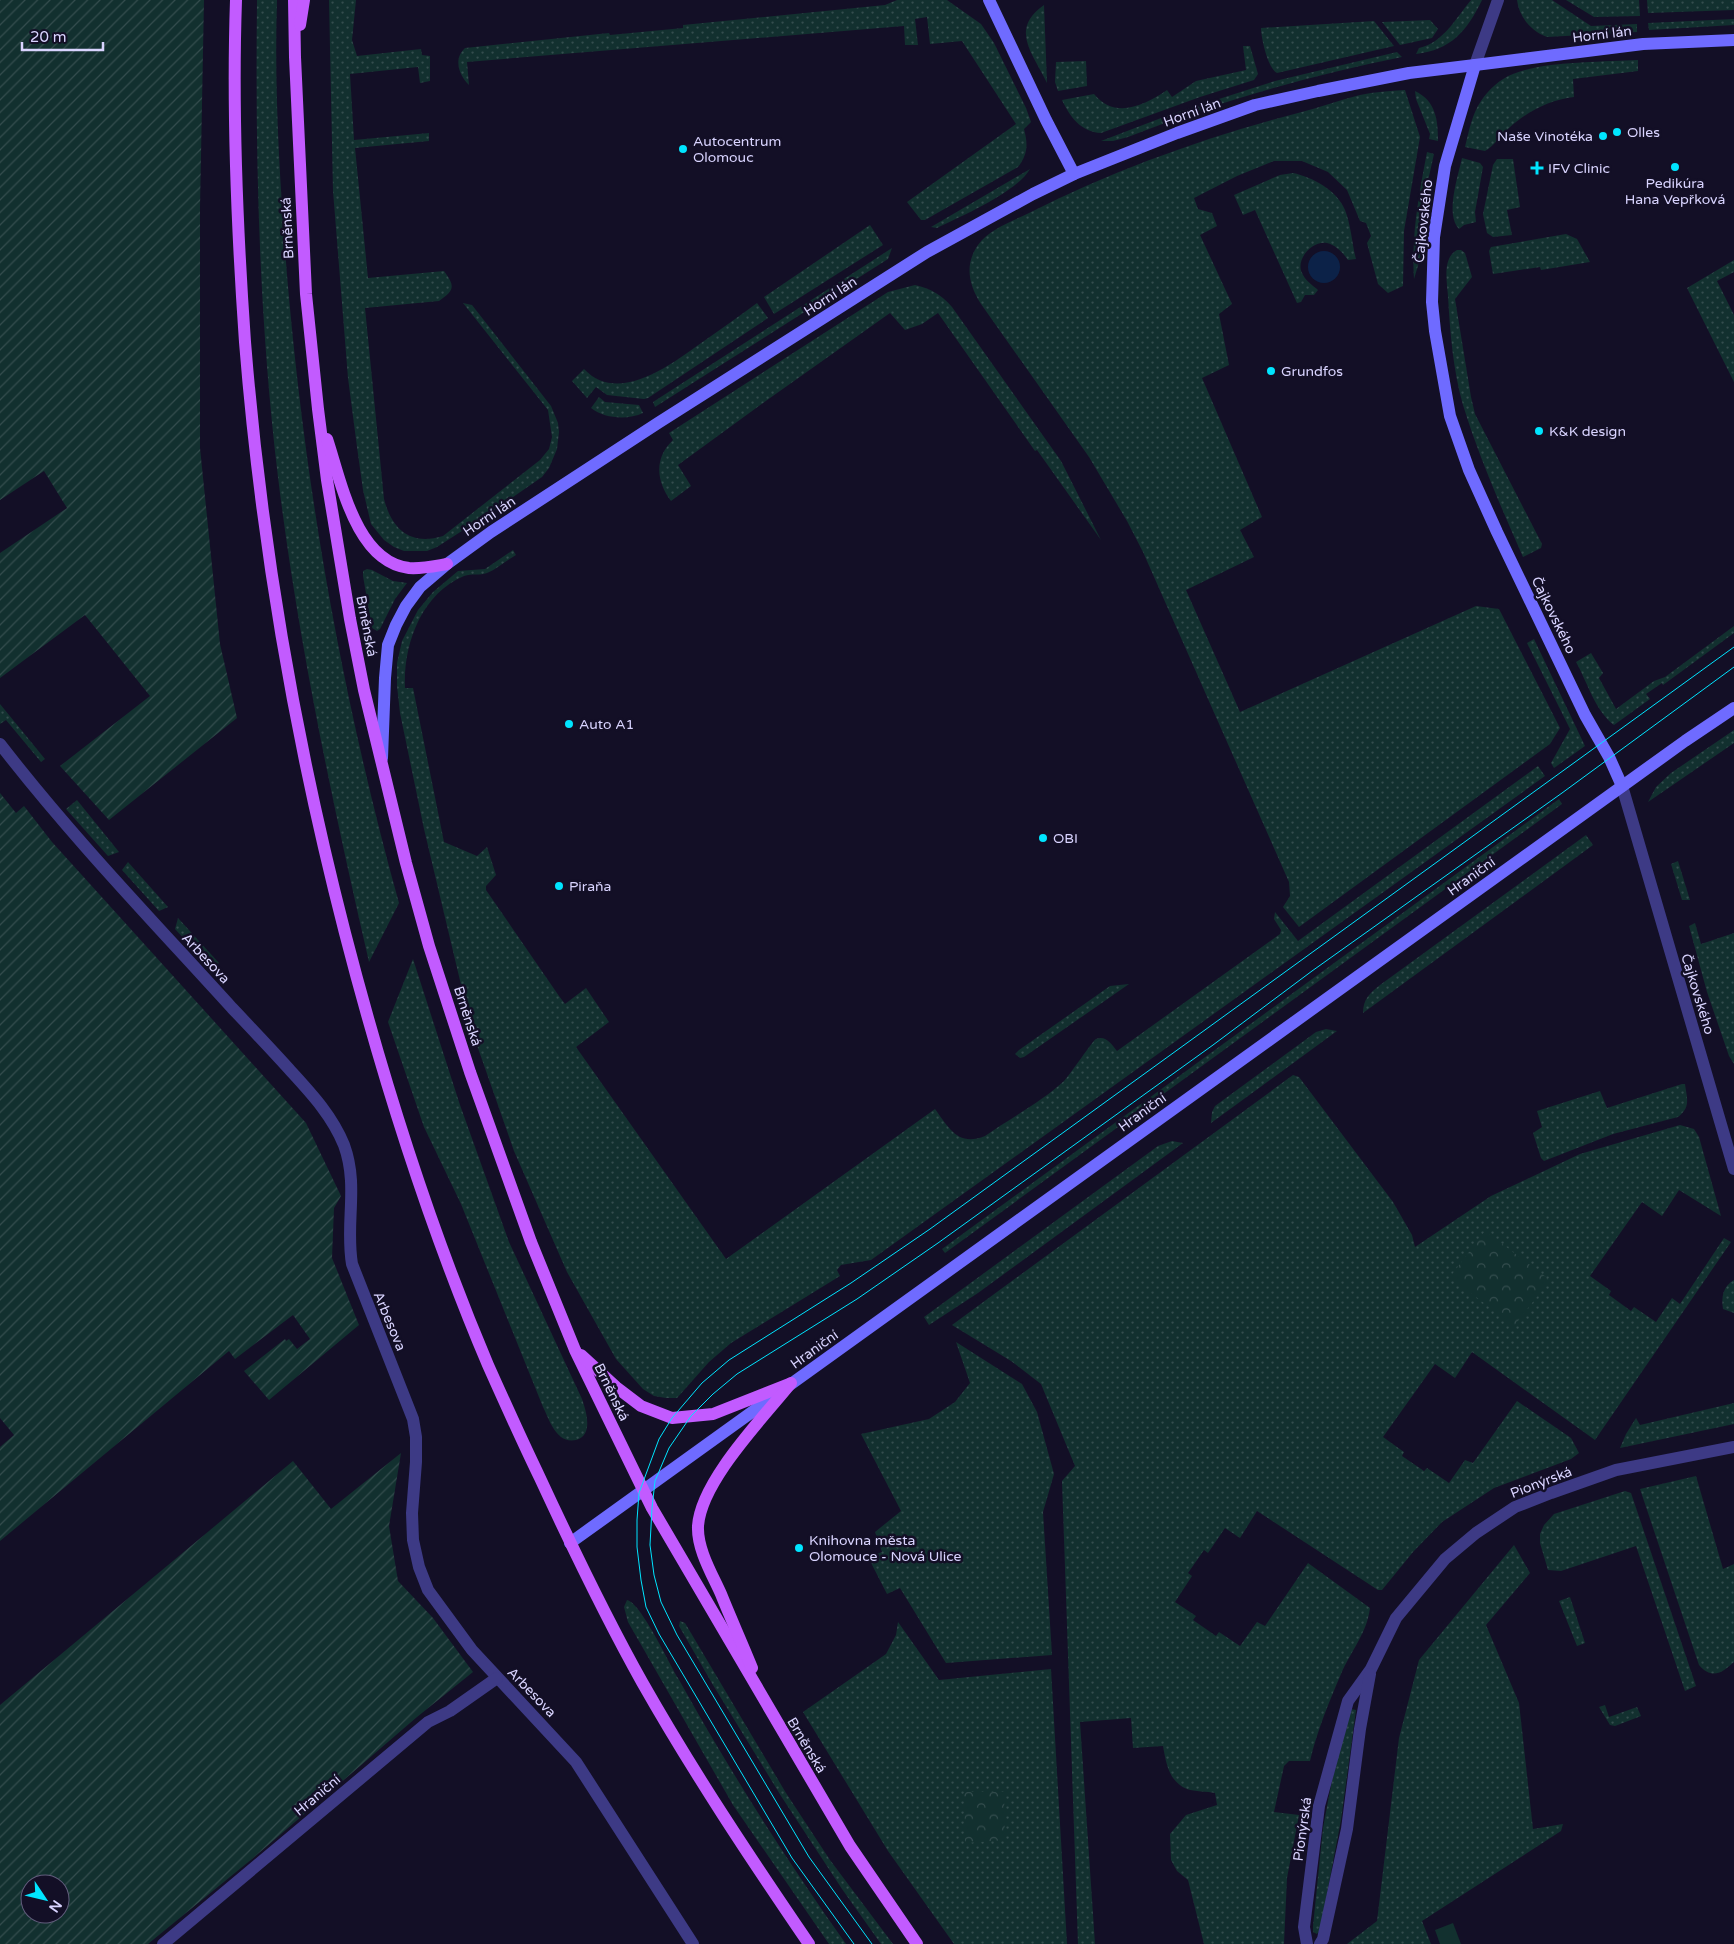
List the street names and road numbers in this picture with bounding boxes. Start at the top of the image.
street label: Horní lán [1571,22,1633,47]
street label: Horní lán [1161,94,1223,131]
street label: Čajkovského [1411,179,1436,264]
street label: Brněnská [277,197,298,259]
street label: Horní lán [801,273,860,320]
street label: Horní lán [460,493,519,540]
street label: Čajkovského [1528,574,1580,657]
street label: Brněnská [352,594,381,658]
street label: Hraniční [1444,853,1499,899]
street label: Arbesova [178,930,233,987]
street label: Čajkovského [1677,952,1718,1037]
street label: Brněnská [450,984,485,1048]
street label: Hraniční [1115,1089,1170,1135]
street label: Arbesova [369,1289,410,1353]
street label: Hraniční [787,1326,842,1372]
street label: Brněnská [590,1361,633,1424]
street label: Pionýrská [1508,1463,1574,1502]
street label: Arbesova [504,1664,560,1721]
street label: Brněnská [783,1714,830,1776]
street label: Hraniční [291,1771,344,1820]
street label: Pionýrská [1290,1796,1315,1862]

